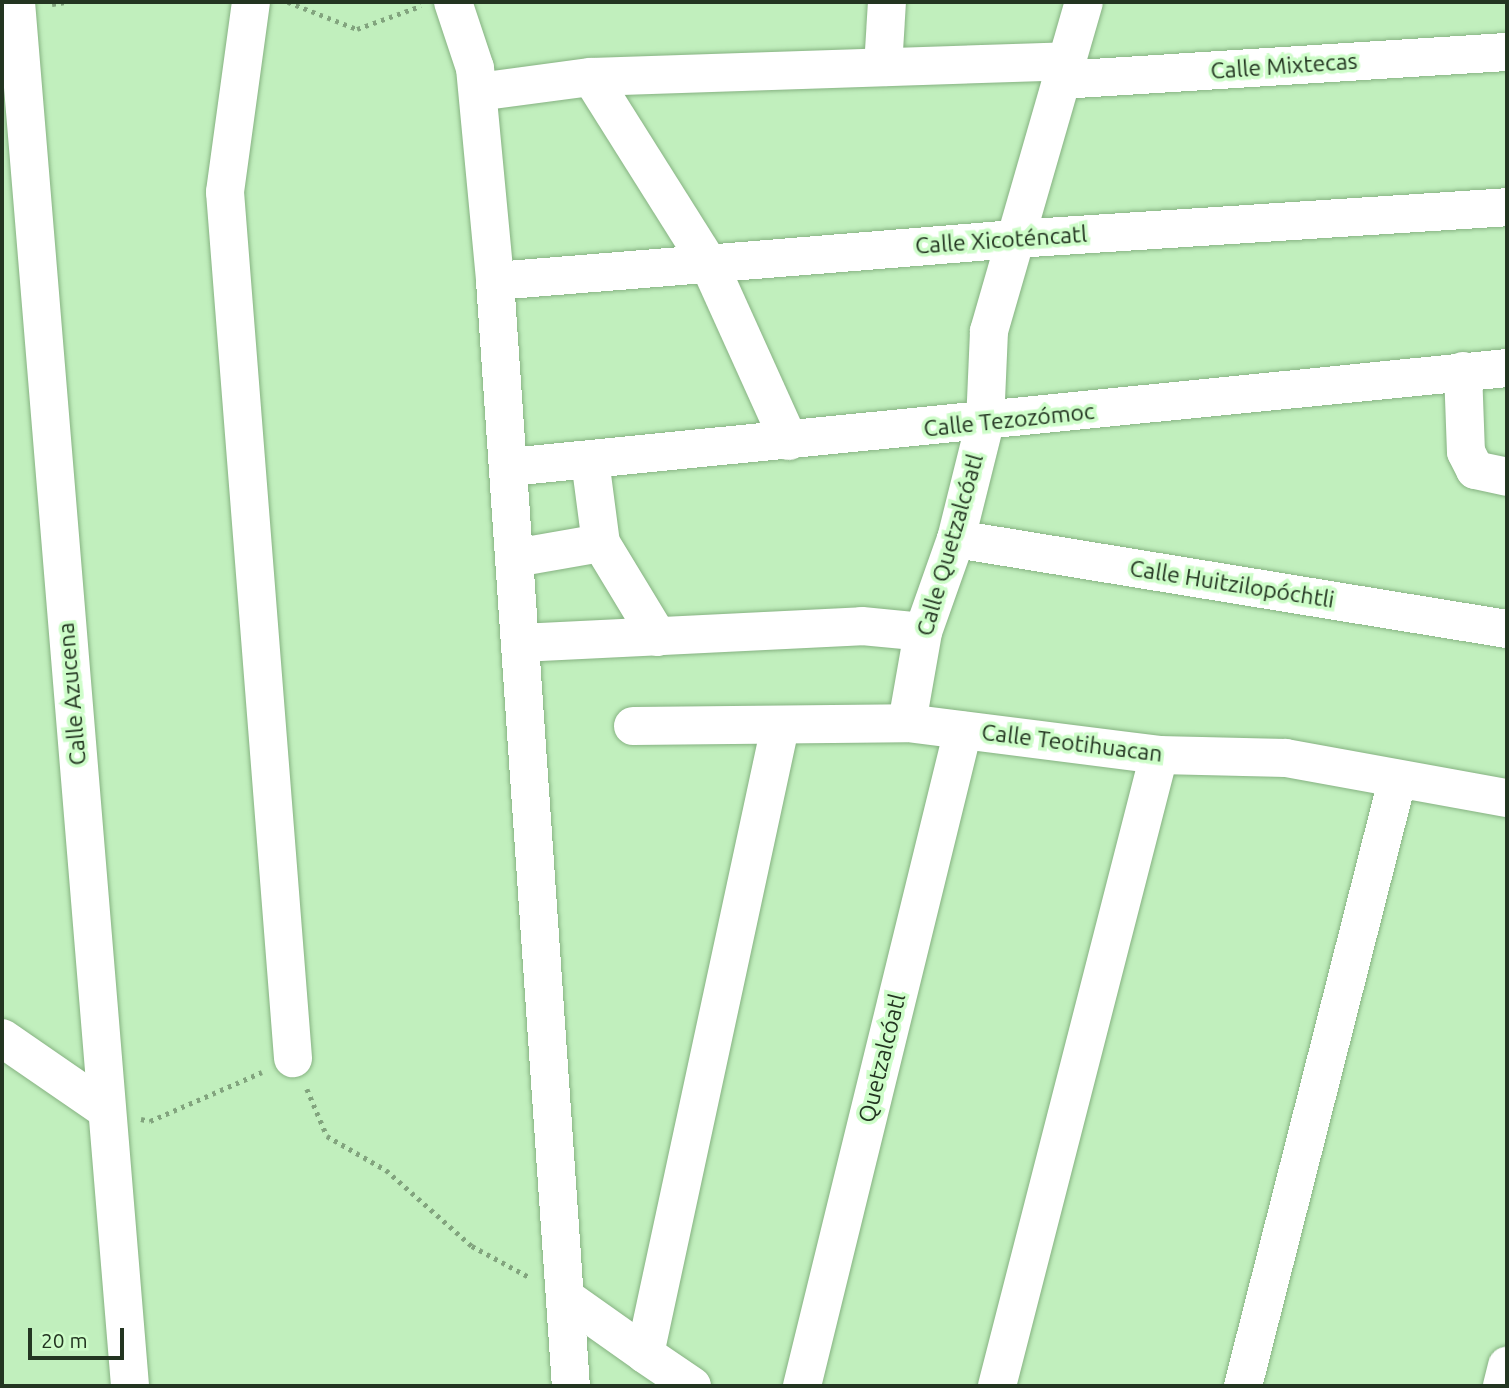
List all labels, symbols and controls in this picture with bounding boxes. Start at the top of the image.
street label: Calle Mixtecas [1210,47,1358,85]
street label: Calle Xicoténcatl [914,220,1088,260]
street label: Calle Tezozómoc [922,397,1096,443]
street label: Calle Quetzalcóatl [911,451,989,639]
street label: Calle Huitzilopóchtli [1128,554,1336,614]
street label: Calle Azucena [52,621,92,767]
street label: Calle Teotihuacan [980,718,1164,768]
street label: Quetzalcóatl [853,991,911,1125]
scale bar [32,1314,128,1358]
text: 20 m [41,1328,88,1352]

